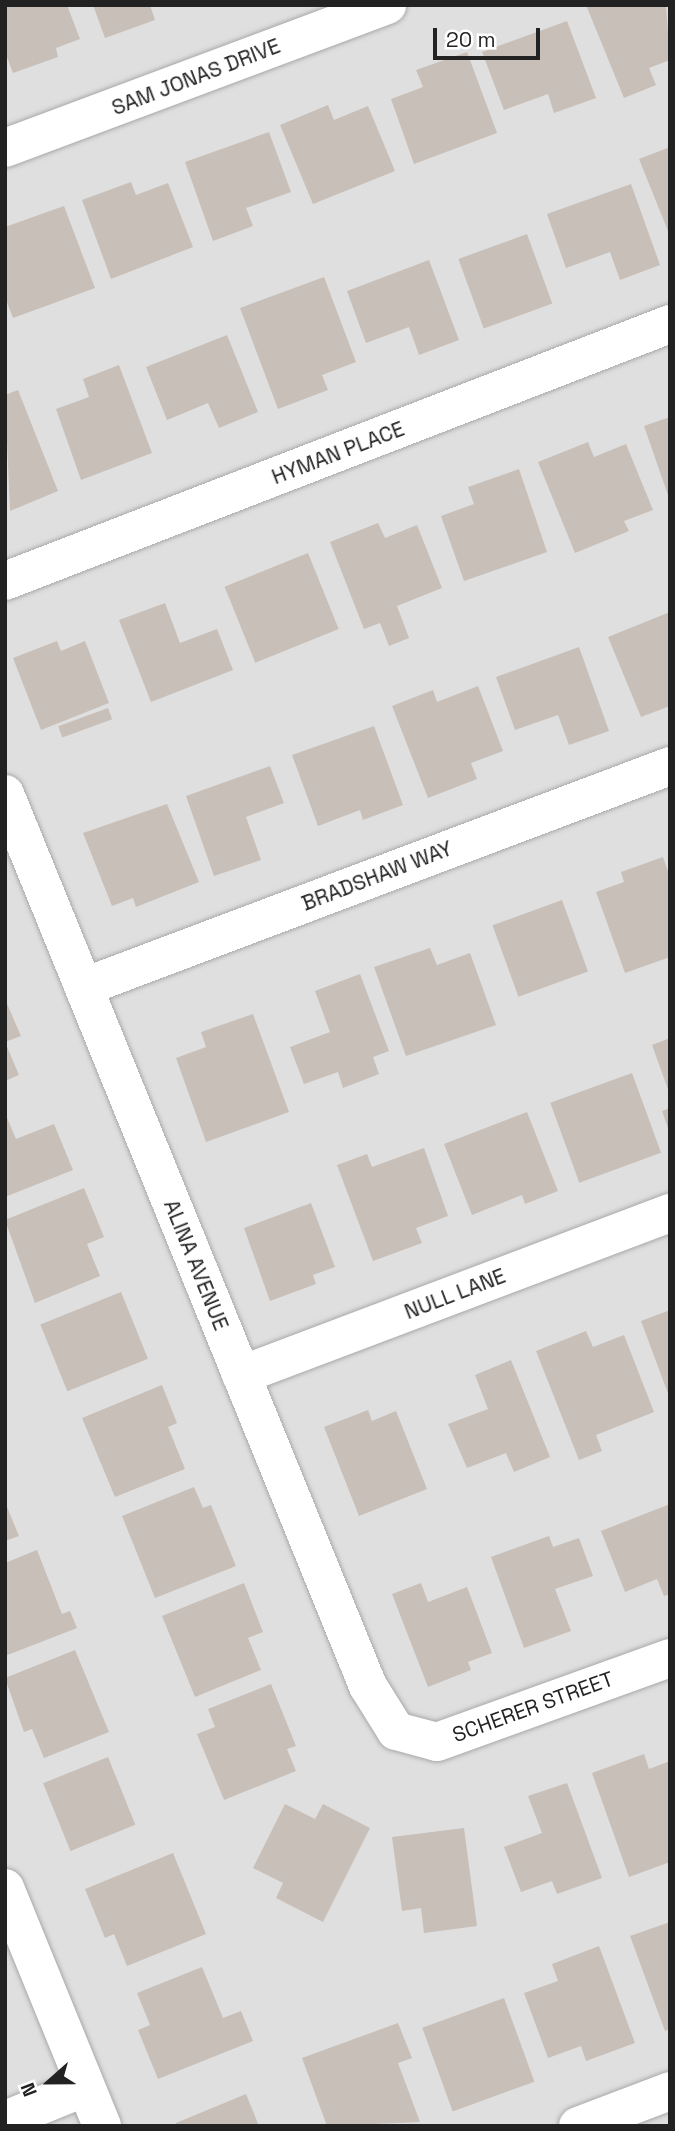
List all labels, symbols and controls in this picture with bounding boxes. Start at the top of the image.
scale bar [437,14,544,58]
text: 20 m [446,26,496,53]
street label: SAM JONAS DRIVE [108,33,284,121]
street label: HYMAN PLACE [268,416,408,490]
street label: BRADSHAW WAY [298,836,456,916]
street label: ALINA AVENUE [158,1196,234,1334]
street label: NULL LANE [401,1263,509,1325]
street label: SCHERER STREET [449,1666,617,1748]
north arrow [14,2047,84,2117]
text: N [15,2079,43,2100]

